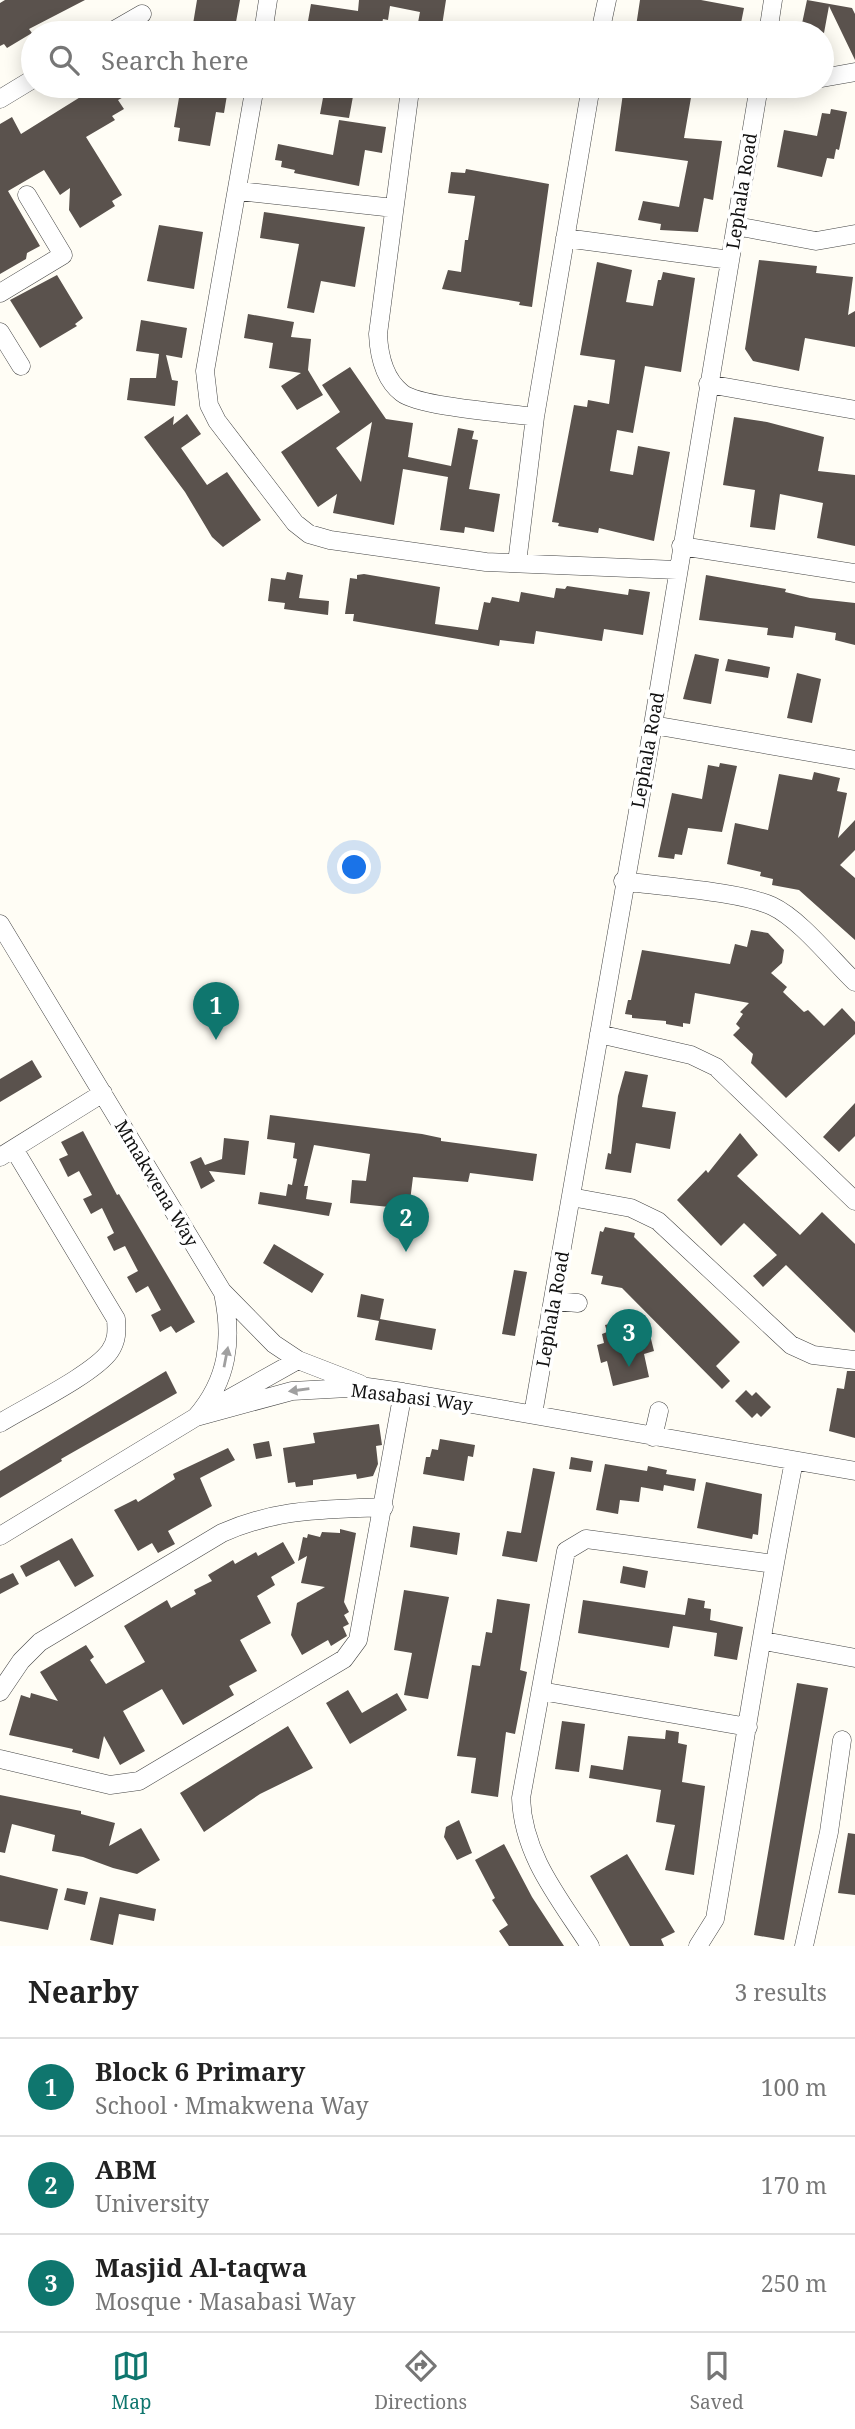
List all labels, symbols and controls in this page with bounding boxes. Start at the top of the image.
search box [21,21,834,98]
icon: search [45,41,83,79]
text: Search here [101,42,249,78]
street label: Lephala Road [720,131,762,251]
street label: Lephala Road [625,690,669,810]
your location [337,850,371,884]
pin: 1 [193,982,239,1040]
street label: Mmakwena Way [110,1115,205,1251]
pin: 2 [383,1194,429,1252]
street label: Lephala Road [530,1249,574,1369]
pin: 3 [606,1309,652,1367]
one-way arrow [221,1346,232,1368]
street label: Masabasi Way [350,1378,475,1416]
one-way arrow [287,1385,309,1396]
text: Nearby [28,1971,139,2012]
text: 3 results [734,1976,827,2008]
text: Block 6 Primary [95,2053,305,2089]
text: 1 [45,2071,58,2103]
text: 100 m [761,2071,827,2103]
text: School · Mmakwena Way [95,2089,368,2121]
text: ABM [95,2151,157,2187]
text: 2 [45,2169,58,2201]
text: 170 m [761,2169,827,2201]
text: University [95,2187,209,2219]
text: Masjid Al-taqwa [95,2249,307,2285]
text: 3 [45,2267,58,2299]
text: 250 m [761,2267,827,2299]
text: Mosque · Masabasi Way [95,2285,356,2317]
tab: Map [111,2347,152,2415]
tab: Directions [374,2347,467,2415]
tab: Saved [690,2347,744,2415]

